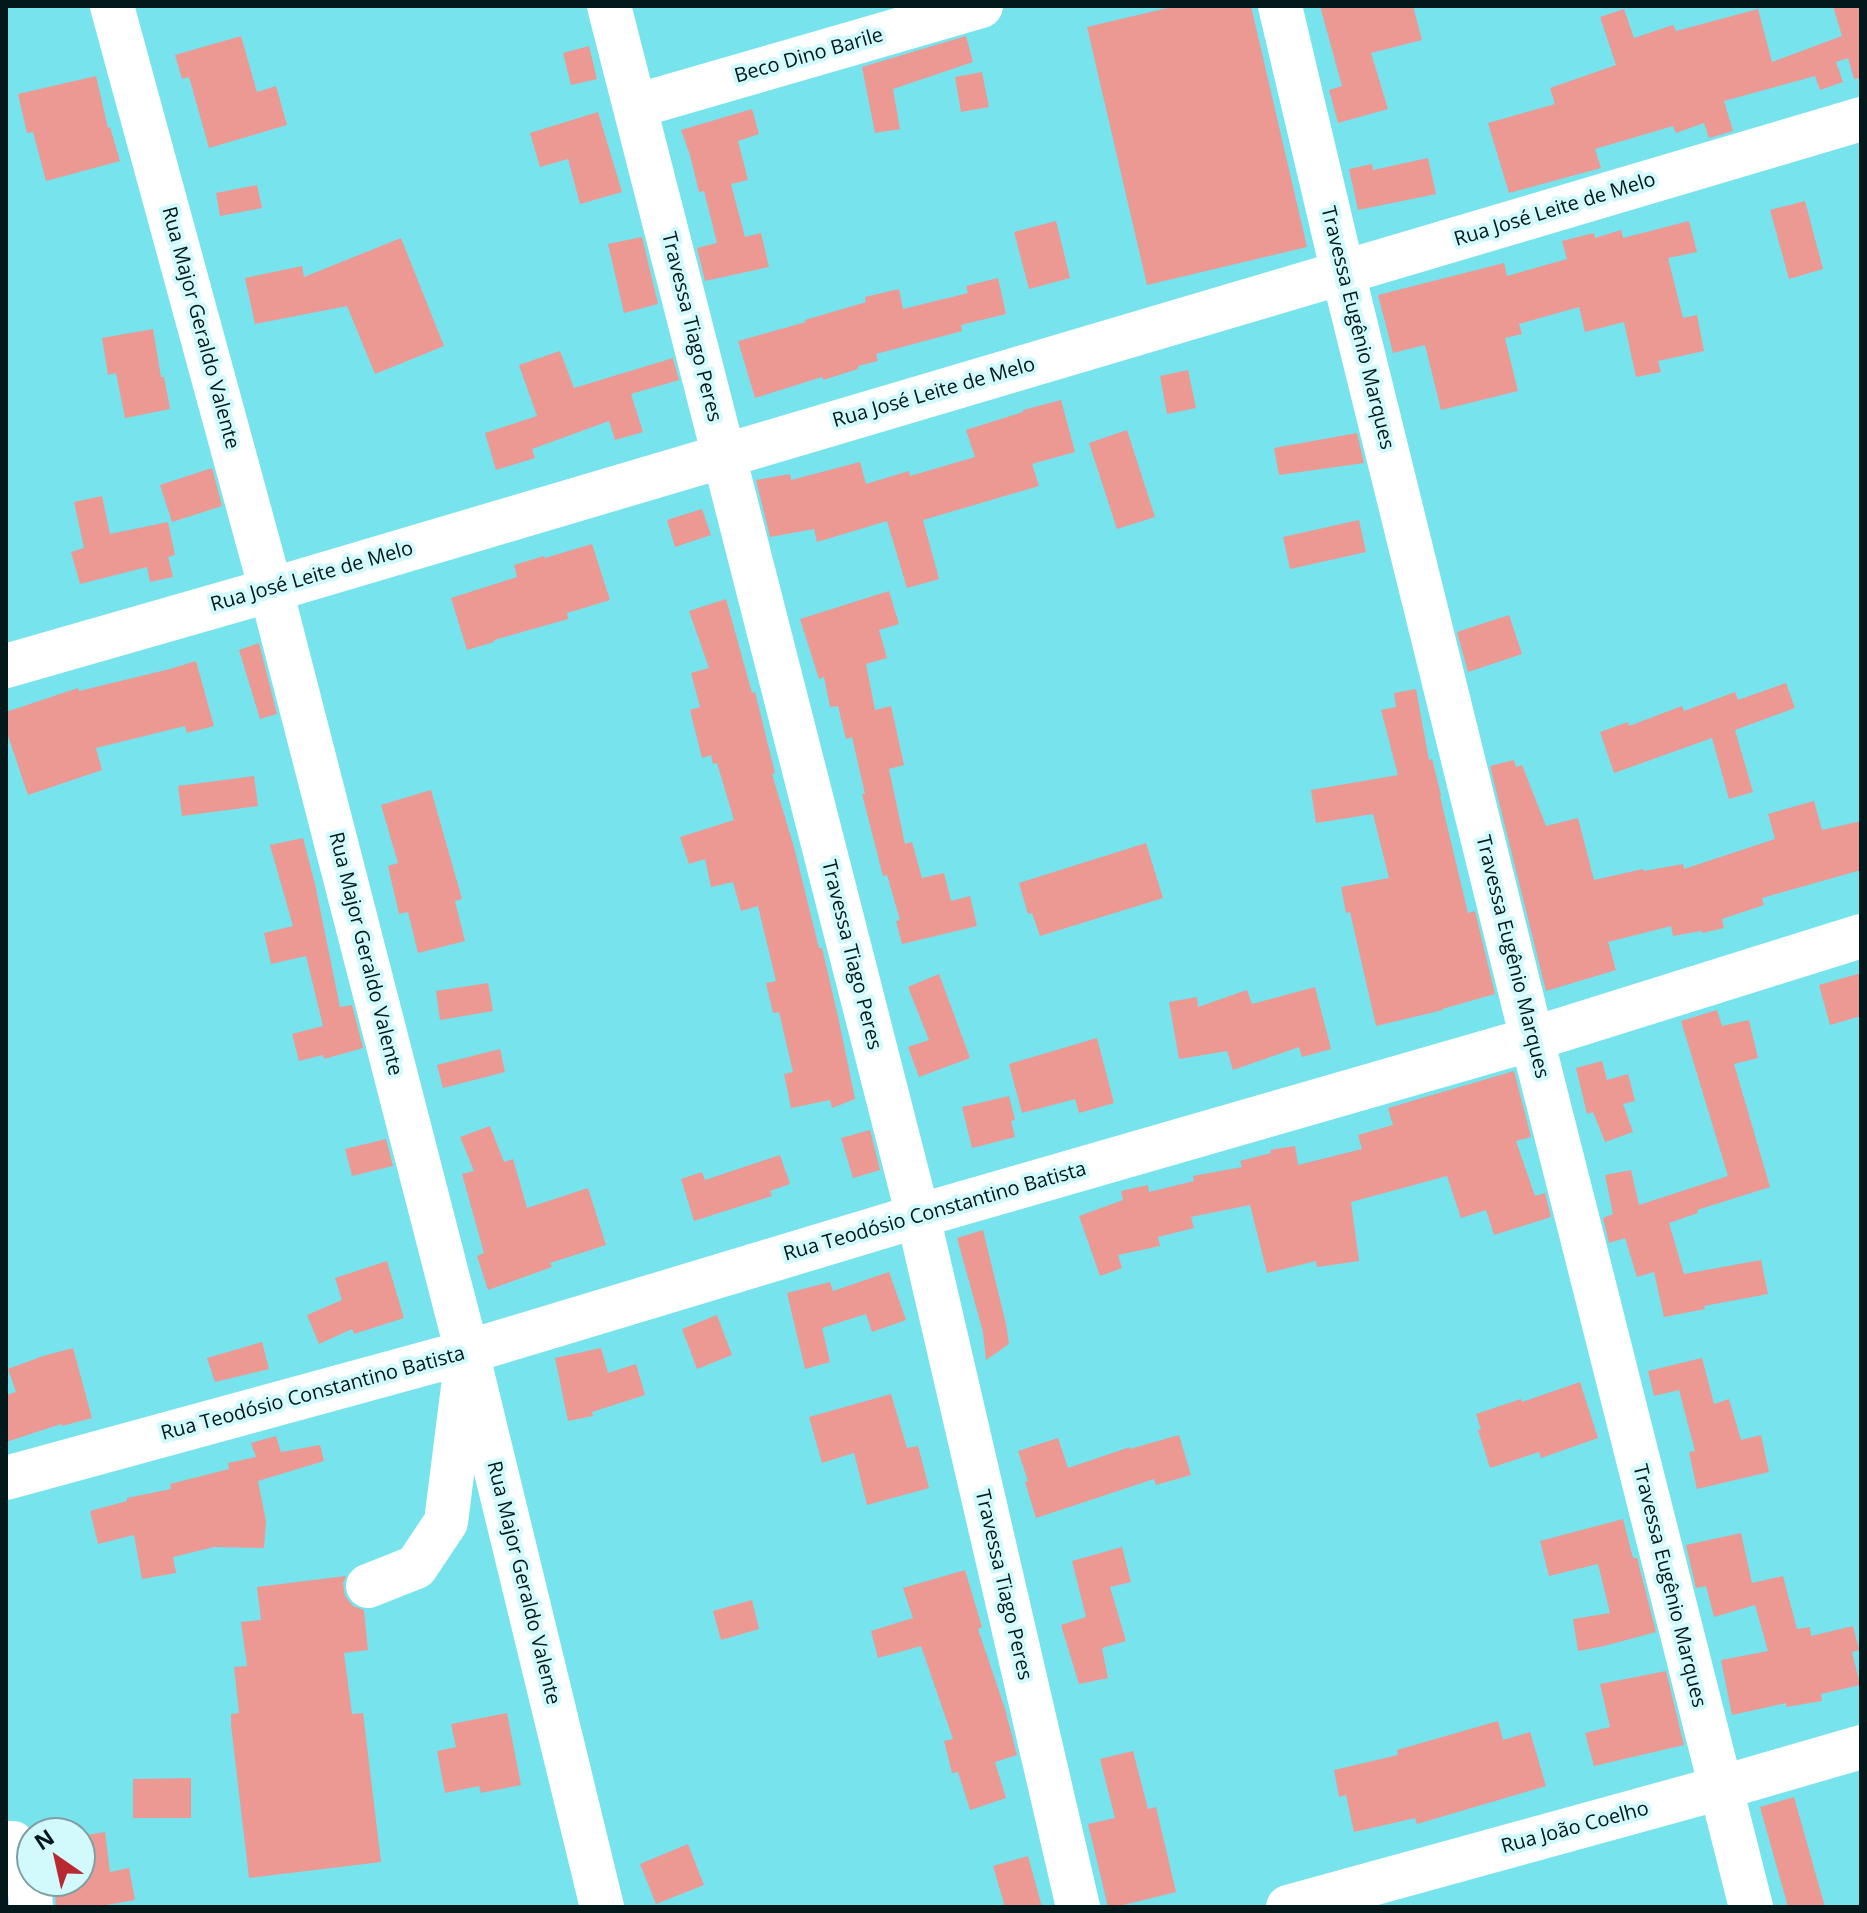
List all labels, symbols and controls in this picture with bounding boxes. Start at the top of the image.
street label: Beco Dino Barile [732,23,886,89]
street label: Rua José Leite de Melo [1451,168,1659,252]
street label: Rua Major Geraldo Valente [156,204,244,452]
street label: Travessa Eugênio Marques [1315,204,1399,452]
street label: Travessa Tiago Peres [656,230,726,424]
street label: Rua José Leite de Melo [830,353,1038,433]
street label: Rua José Leite de Melo [208,537,416,617]
street label: Rua Major Geraldo Valente [323,830,407,1078]
street label: Travessa Eugênio Marques [1470,833,1554,1081]
street label: Travessa Tiago Peres [816,858,886,1052]
street label: Rua Teodósio Constantino Batista [781,1157,1089,1267]
street label: Rua Teodósio Constantino Batista [158,1342,468,1446]
street label: Rua Major Geraldo Valente [481,1459,565,1707]
street label: Travessa Eugênio Marques [1627,1462,1711,1710]
street label: Travessa Tiago Peres [969,1488,1037,1682]
street label: Rua João Coelho [1499,1797,1651,1859]
north arrow [16,1817,96,1897]
text: N [28,1821,59,1856]

